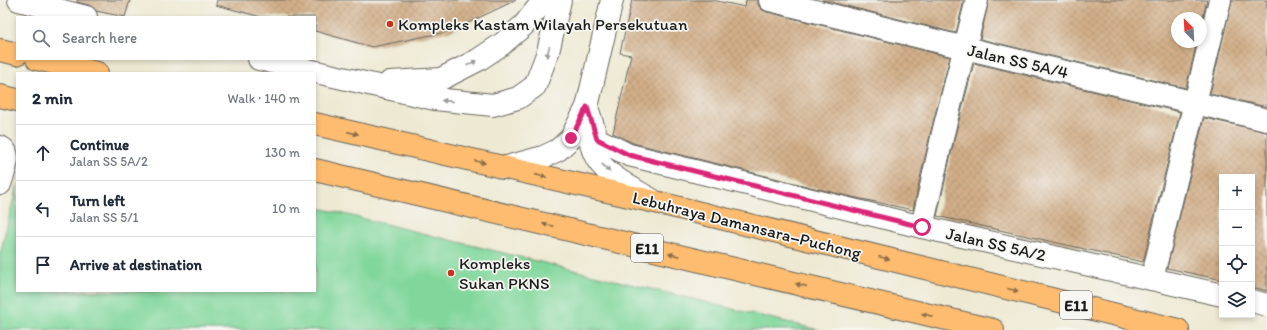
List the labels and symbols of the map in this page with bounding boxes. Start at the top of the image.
north arrow [1171,12,1207,48]
place label: Kompleks Kastam Wilayah Persekutuan [398,14,688,34]
marker: Kompleks Kastam Wilayah Persekutuan [385,19,395,29]
street label: Jalan SS 5A/4 [966,40,1070,82]
one-way arrow [545,45,551,58]
one-way arrow [467,60,478,66]
one-way arrow [441,97,453,104]
route end [562,129,580,147]
one-way arrow [347,130,359,136]
one-way arrow [473,160,486,166]
one-way arrow [601,164,611,173]
one-way arrow [535,174,548,180]
street label: Lebuhraya Damansara–Puchong [631,187,864,263]
route start [913,218,931,236]
one-way arrow [542,222,554,228]
street label: Jalan SS 5A/2 [944,223,1048,265]
road number: E11 [631,234,663,262]
one-way arrow [668,251,681,257]
place label: Kompleks Sukan PKNS [459,253,550,293]
one-way arrow [877,256,890,262]
marker: Kompleks Sukan PKNS [446,268,456,278]
one-way arrow [795,281,807,287]
one-way arrow [1006,287,1019,293]
road number: E11 [1060,291,1092,319]
one-way arrow [921,311,934,317]

